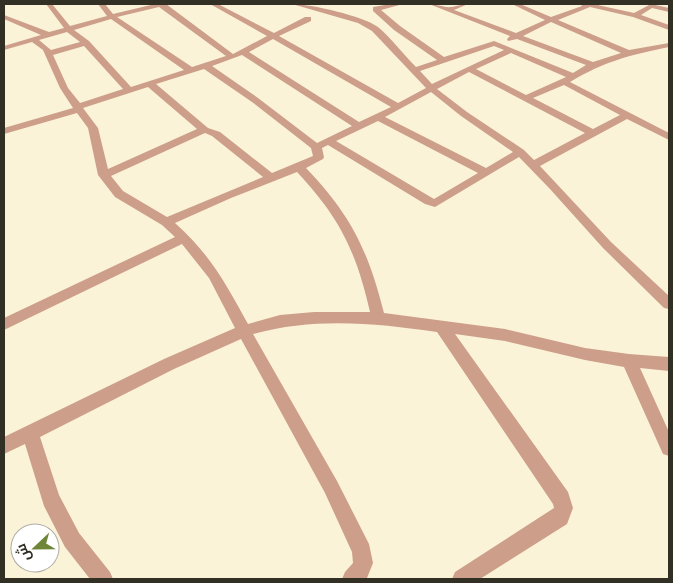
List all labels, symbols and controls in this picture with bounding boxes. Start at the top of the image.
north arrow [10,523,60,573]
text: ش [10,541,36,565]

